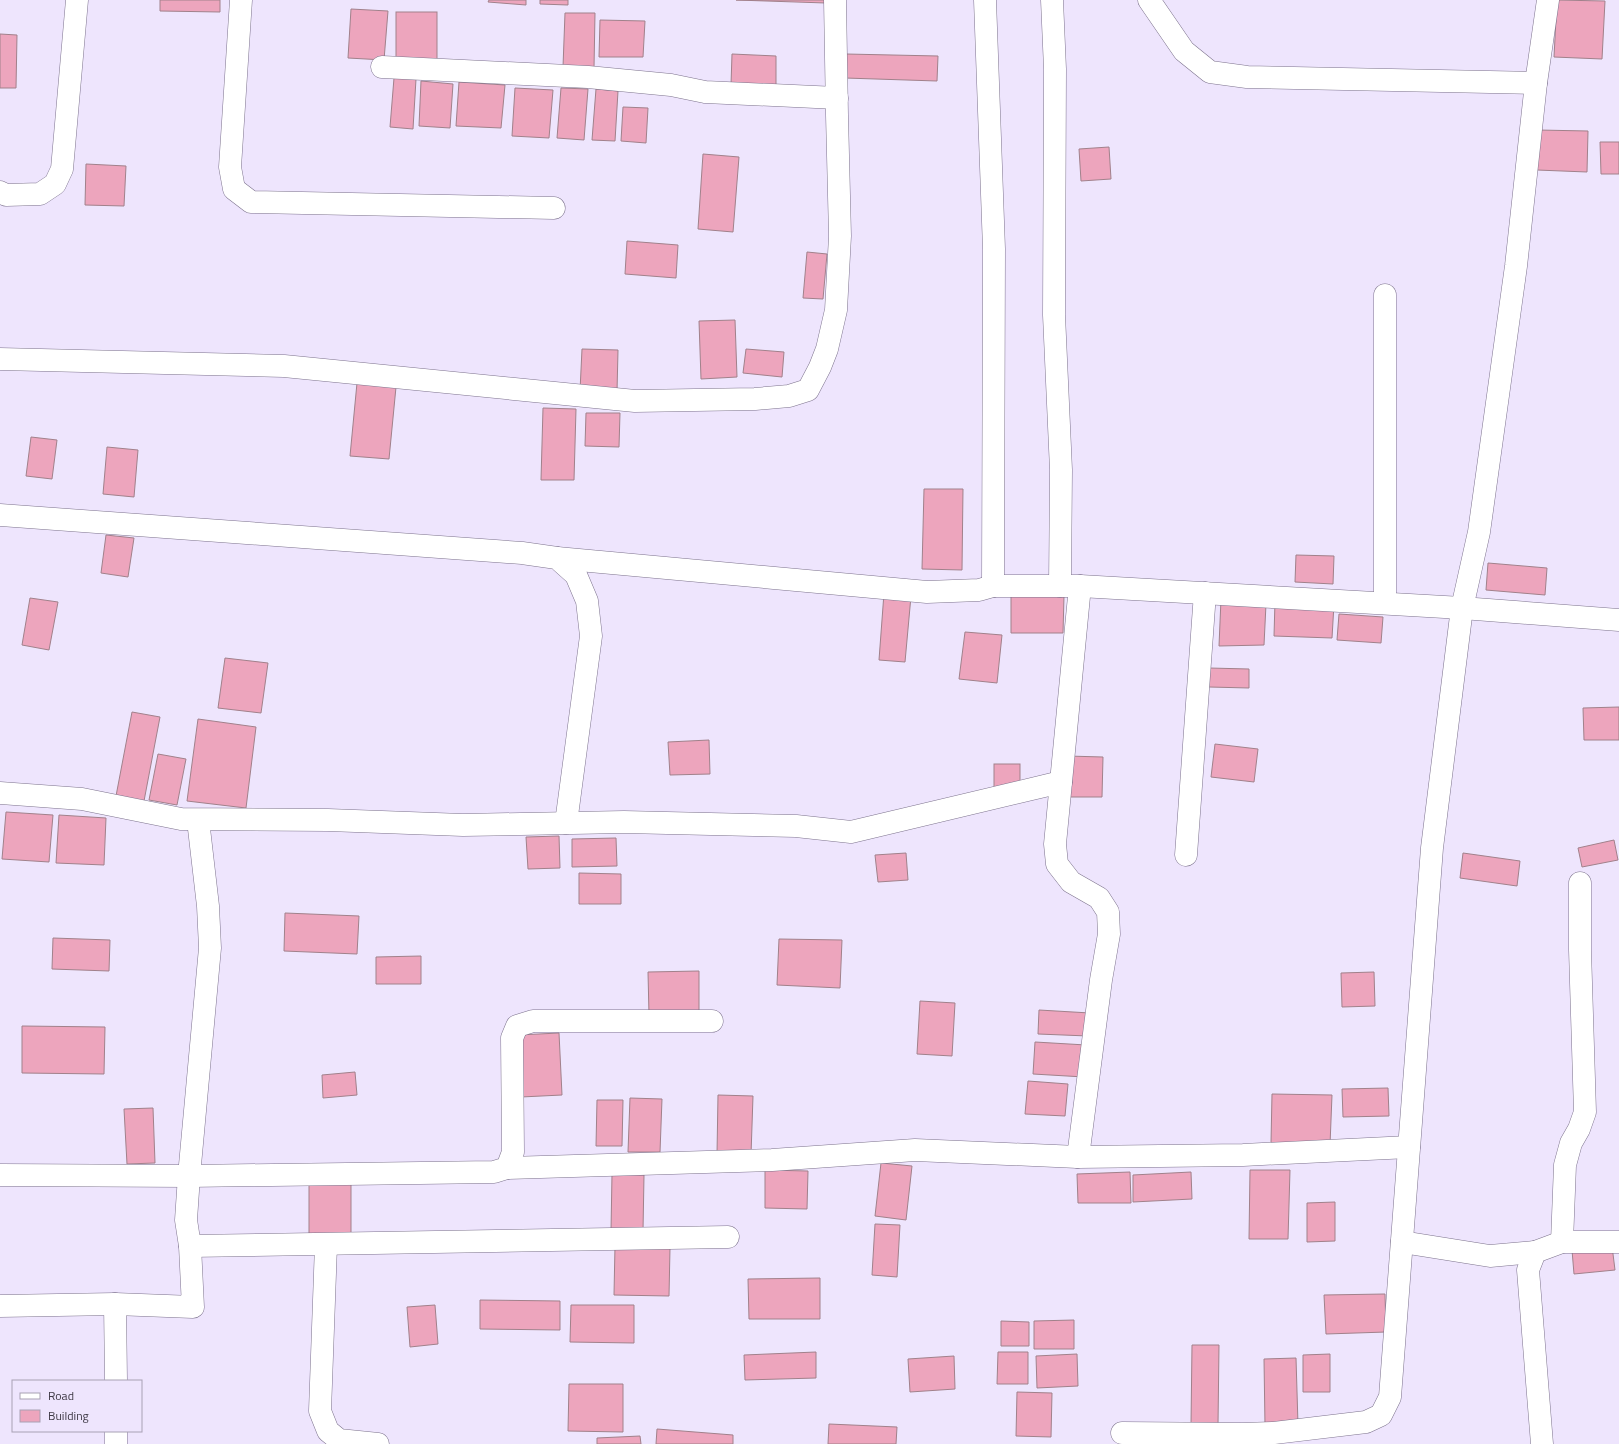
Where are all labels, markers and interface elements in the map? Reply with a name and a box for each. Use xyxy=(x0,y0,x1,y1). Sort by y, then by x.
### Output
legend xyxy=(12,1380,142,1432)
text: Road xyxy=(48,1386,74,1405)
text: Building xyxy=(48,1406,89,1425)

